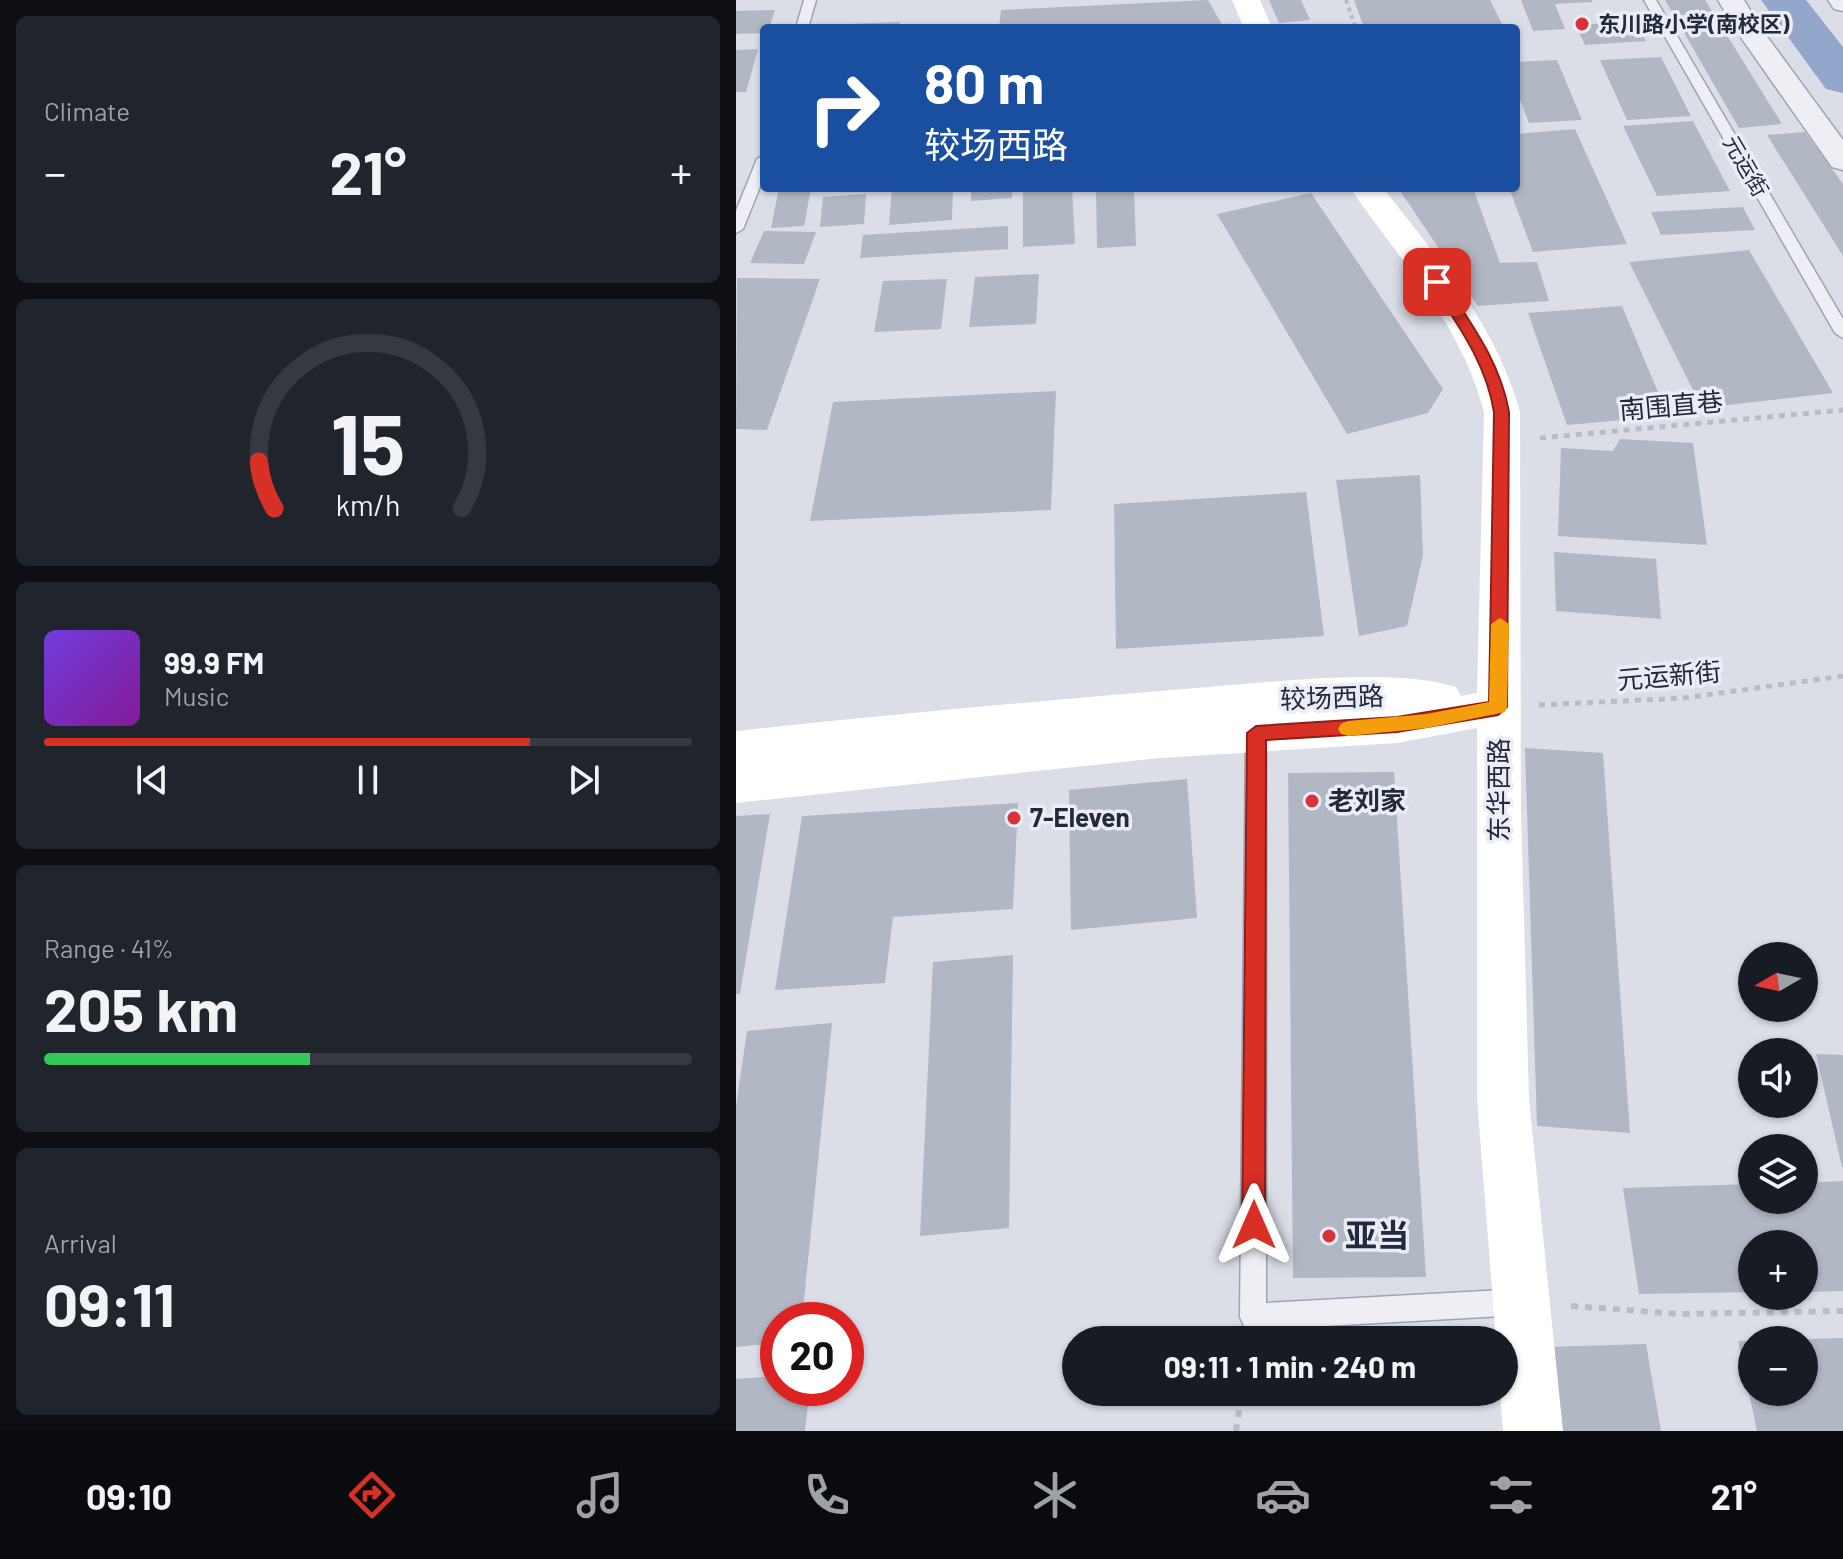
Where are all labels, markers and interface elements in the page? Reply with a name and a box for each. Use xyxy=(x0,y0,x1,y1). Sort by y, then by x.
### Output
place label: 东川路小学(南校区) xyxy=(1598,10,1790,36)
marker: 东川路小学(南校区) xyxy=(1573,15,1591,33)
text: 80 m xyxy=(924,48,1044,115)
icon: right xyxy=(792,56,896,160)
text: Climate xyxy=(44,95,130,126)
text: 较场西路 xyxy=(924,122,1068,165)
street label: 元运街 xyxy=(1719,130,1775,201)
text: 21° xyxy=(329,135,407,207)
text: − xyxy=(44,145,66,198)
text: + xyxy=(670,145,692,198)
pin xyxy=(1403,248,1471,316)
icon: arrive xyxy=(1415,260,1459,304)
street label: 南围直巷 xyxy=(1618,385,1724,424)
text: 15 xyxy=(331,391,405,491)
text: km/h xyxy=(336,487,400,522)
text: 99.9 FM xyxy=(164,644,264,680)
street label: 元运新街 xyxy=(1616,655,1722,694)
street label: 较场西路 xyxy=(1279,679,1384,714)
text: Music xyxy=(164,680,229,711)
street label: 东华西路 xyxy=(1482,738,1513,842)
icon: previous xyxy=(130,758,174,802)
icon: pause xyxy=(346,758,390,802)
icon: next xyxy=(562,758,606,802)
place label: 老刘家 xyxy=(1328,784,1406,815)
marker: 老刘家 xyxy=(1303,792,1321,810)
place label: 7-Eleven xyxy=(1030,801,1130,832)
marker: 7-Eleven xyxy=(1005,809,1023,827)
text: Range · 41% xyxy=(44,932,174,963)
north arrow xyxy=(1738,942,1818,1022)
map controls xyxy=(1738,942,1818,1406)
text: 205 km xyxy=(44,972,238,1044)
button: sound xyxy=(1738,1038,1818,1118)
button: layers xyxy=(1738,1134,1818,1214)
position arrow xyxy=(1212,1183,1296,1267)
place label: 亚当 xyxy=(1345,1215,1409,1253)
text: Arrival xyxy=(44,1227,117,1258)
marker: 亚当 xyxy=(1320,1227,1338,1245)
button: + xyxy=(1738,1230,1818,1310)
text: 09:11 xyxy=(44,1267,175,1339)
speed limit sign: 20 xyxy=(760,1302,864,1406)
button: − xyxy=(1738,1326,1818,1406)
text: 09:11 · 1 min · 240 m xyxy=(1164,1348,1416,1384)
icon: directions xyxy=(344,1467,400,1523)
icon: music xyxy=(572,1467,628,1523)
icon: phone xyxy=(799,1467,855,1523)
icon: climate xyxy=(1027,1467,1083,1523)
icon: car xyxy=(1255,1467,1311,1523)
icon: filters xyxy=(1483,1467,1539,1523)
text: 09:10 xyxy=(86,1474,172,1517)
text: 21° xyxy=(1711,1474,1757,1517)

